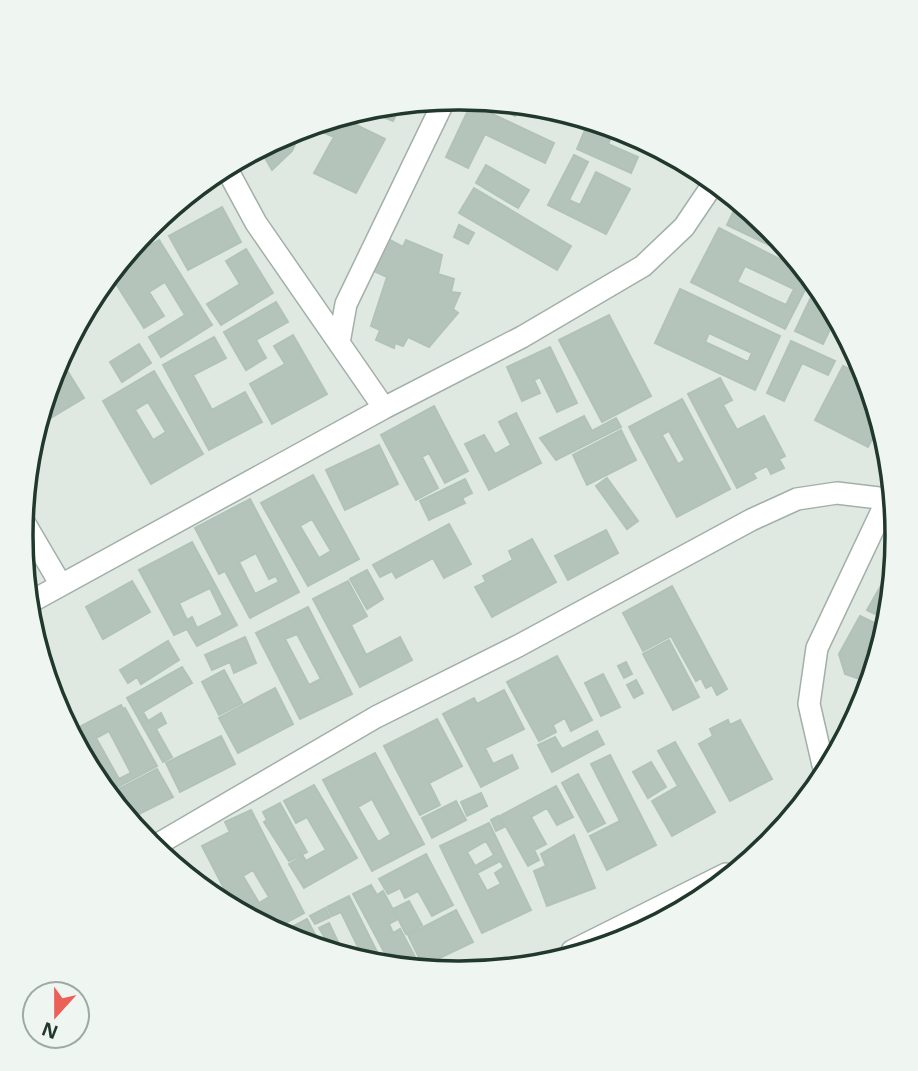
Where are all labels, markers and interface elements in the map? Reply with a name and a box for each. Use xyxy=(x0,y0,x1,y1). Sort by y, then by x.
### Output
north arrow xyxy=(21,980,91,1050)
text: N xyxy=(38,1016,62,1046)

